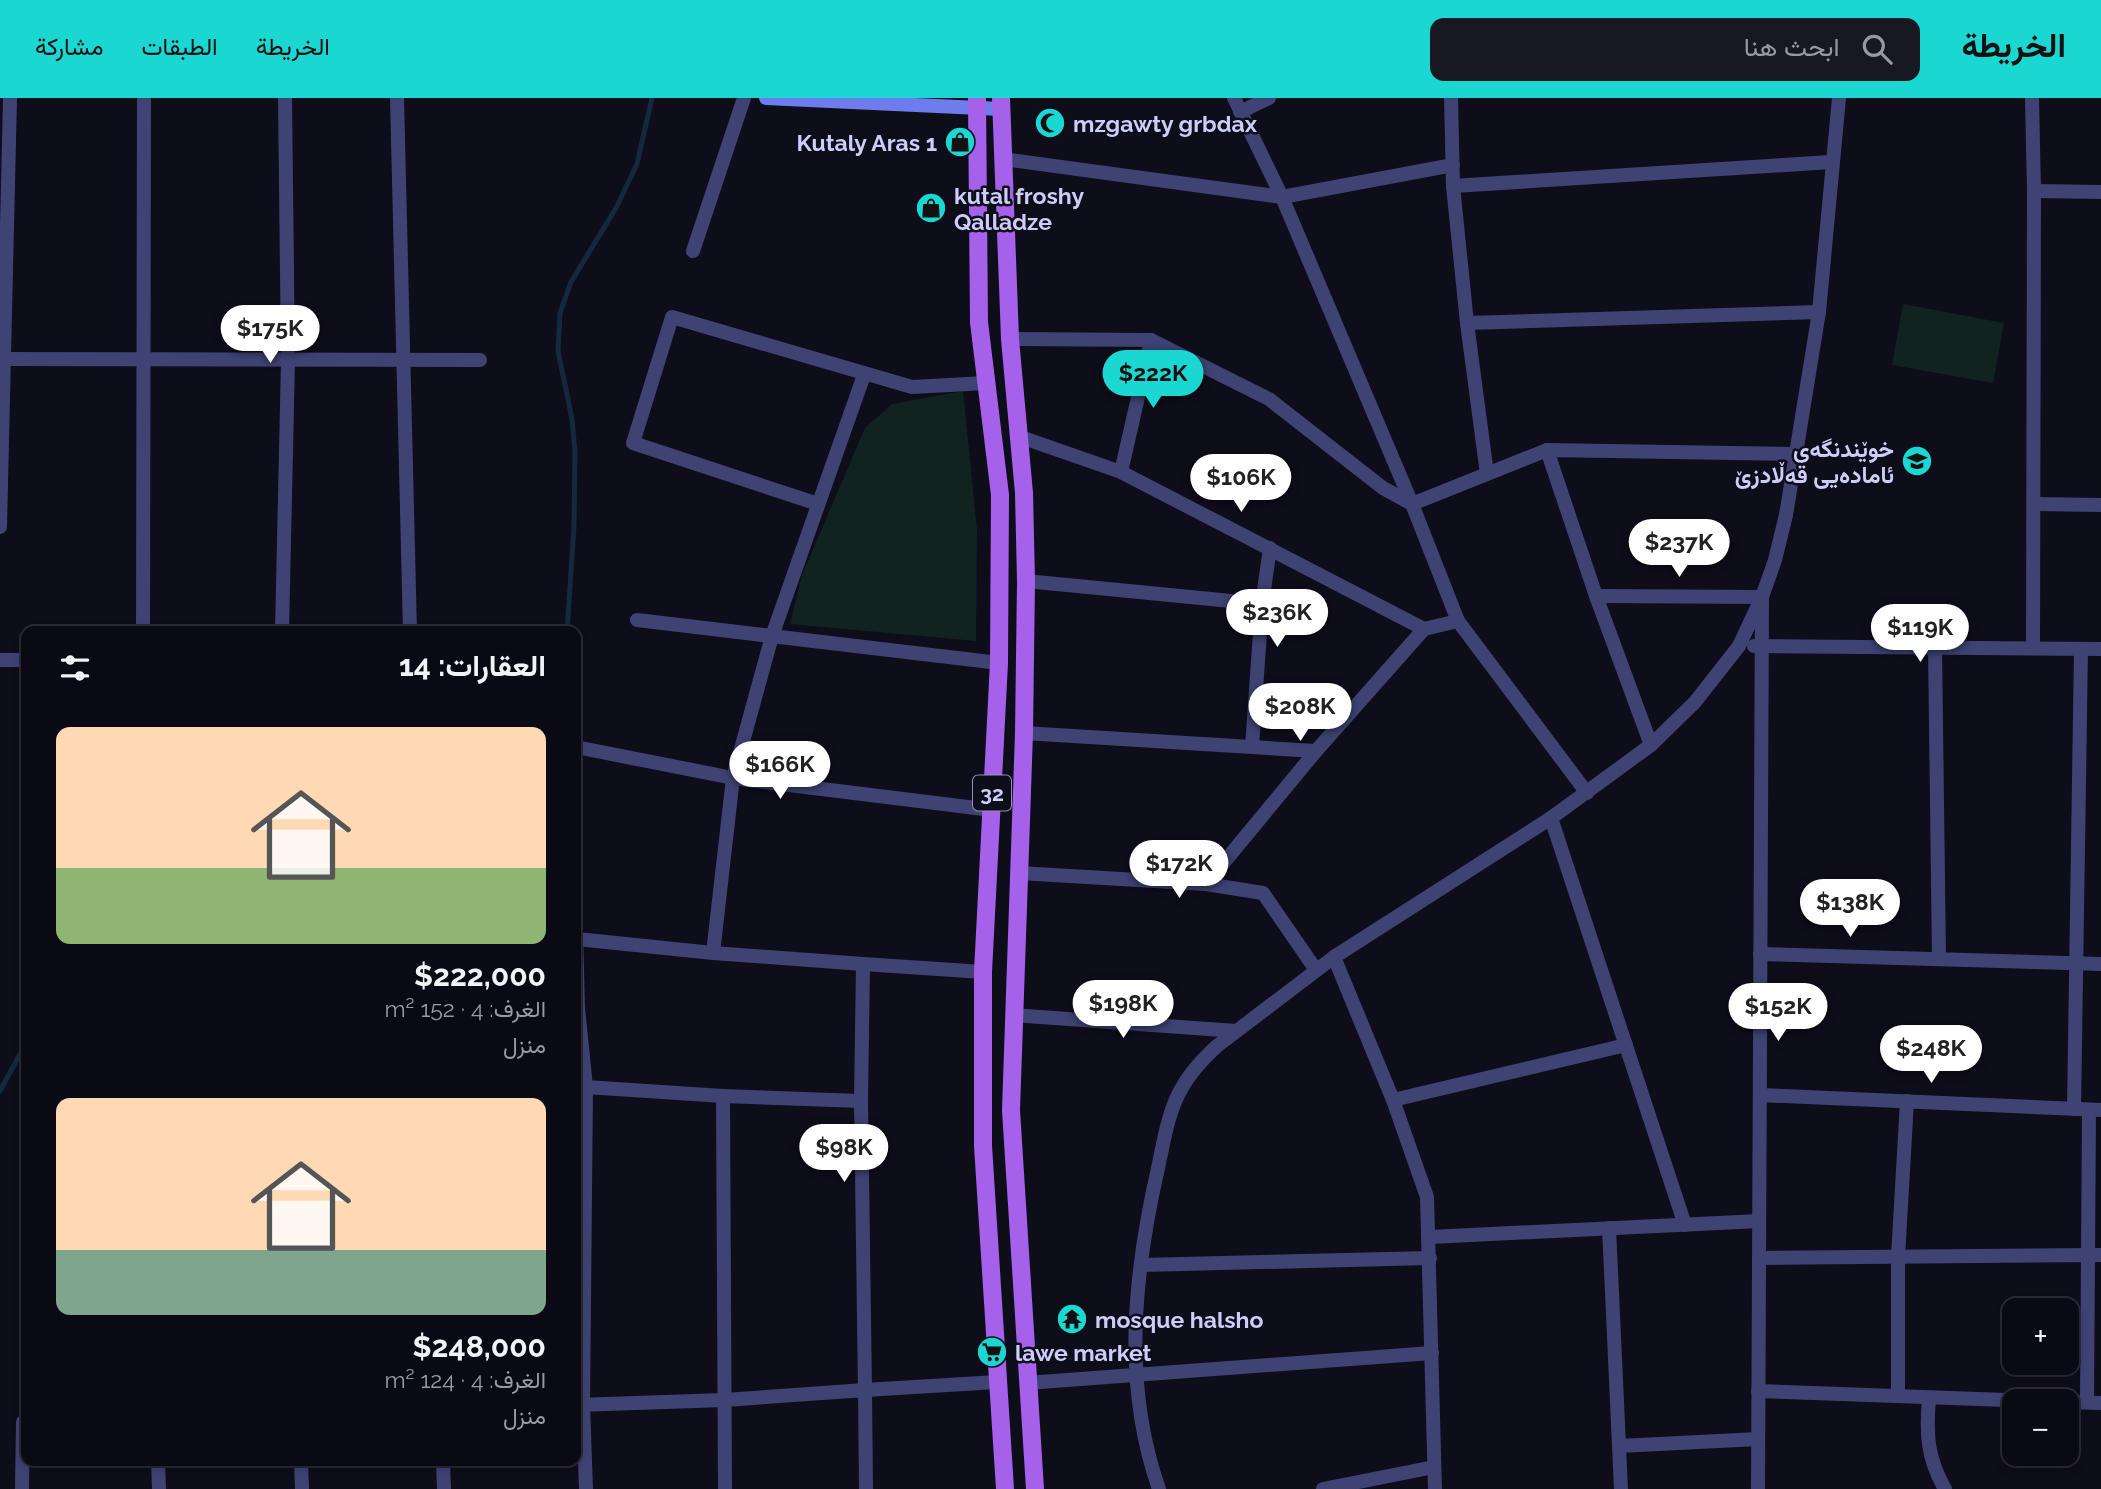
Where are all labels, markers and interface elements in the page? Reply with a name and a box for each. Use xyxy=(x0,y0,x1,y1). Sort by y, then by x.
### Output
search box xyxy=(1430,18,1920,81)
text: الخريطة xyxy=(1962,26,2066,65)
icon: search xyxy=(1858,30,1896,68)
text: مشاركة xyxy=(35,32,103,61)
text: الطبقات xyxy=(141,32,218,61)
text: الخريطة xyxy=(256,32,330,61)
text: ابحث هنا xyxy=(1744,32,1840,62)
mosque icon: mzgawty grbdax xyxy=(1033,106,1067,140)
place label: mzgawty grbdax xyxy=(1073,110,1258,137)
shop icon: Kutaly Aras 1 xyxy=(943,125,977,159)
place label: Kutaly Aras 1 xyxy=(796,129,937,156)
place label: kutal froshy Qalladze xyxy=(954,182,1084,235)
shop icon: kutal froshy Qalladze xyxy=(914,191,948,225)
pin: $175K xyxy=(221,306,319,365)
text: $175K xyxy=(237,314,303,341)
pin: $222K xyxy=(1104,350,1202,410)
text: $222K xyxy=(1119,359,1187,386)
place label: خوێندنگەی ئامادەیی قەڵادزێ xyxy=(1735,435,1894,490)
school or university icon: خوێندنگەی ئامادەیی قەڵادزێ xyxy=(1900,444,1934,478)
pin: $106K xyxy=(1192,454,1290,514)
text: $106K xyxy=(1206,463,1276,490)
pin: $237K xyxy=(1630,519,1728,579)
text: $237K xyxy=(1645,528,1713,555)
pin: $236K xyxy=(1228,589,1326,649)
text: $236K xyxy=(1242,598,1312,625)
pin: $119K xyxy=(1871,604,1969,664)
text: $119K xyxy=(1887,613,1953,640)
text: العقارات: 14 xyxy=(399,648,546,683)
icon: filters xyxy=(56,649,94,687)
pin: $208K xyxy=(1251,684,1349,743)
text: $208K xyxy=(1265,692,1335,719)
pin: $166K xyxy=(731,742,829,801)
text: $166K xyxy=(745,750,815,777)
icon: home xyxy=(238,772,364,898)
road number: 32 xyxy=(973,776,1011,810)
pin: $172K xyxy=(1130,840,1228,900)
text: $172K xyxy=(1145,849,1213,876)
pin: $138K xyxy=(1801,880,1899,939)
text: $138K xyxy=(1816,888,1884,915)
text: $222,000 xyxy=(414,958,546,993)
pin: $198K xyxy=(1074,981,1172,1040)
pin: $152K xyxy=(1729,984,1827,1043)
text: $198K xyxy=(1089,989,1157,1016)
text: $152K xyxy=(1744,992,1812,1019)
text: الغرف: 4 · 152 m² xyxy=(384,995,546,1022)
pin: $248K xyxy=(1882,1026,1980,1085)
text: منزل xyxy=(503,1031,546,1058)
text: $248K xyxy=(1896,1034,1966,1061)
pin: $98K xyxy=(803,1124,885,1184)
text: $98K xyxy=(815,1133,873,1160)
icon: home xyxy=(238,1143,364,1269)
map controls xyxy=(2002,1298,2079,1466)
button: + xyxy=(2002,1298,2079,1375)
temple icon: mosque halsho xyxy=(1055,1302,1089,1336)
place label: mosque halsho xyxy=(1095,1306,1263,1333)
text: $248,000 xyxy=(413,1329,546,1364)
supermarket icon: lawe market xyxy=(975,1335,1009,1369)
place label: lawe market xyxy=(1015,1339,1152,1366)
text: الغرف: 4 · 124 m² xyxy=(384,1366,546,1393)
button: − xyxy=(2002,1389,2079,1466)
text: منزل xyxy=(503,1402,546,1429)

